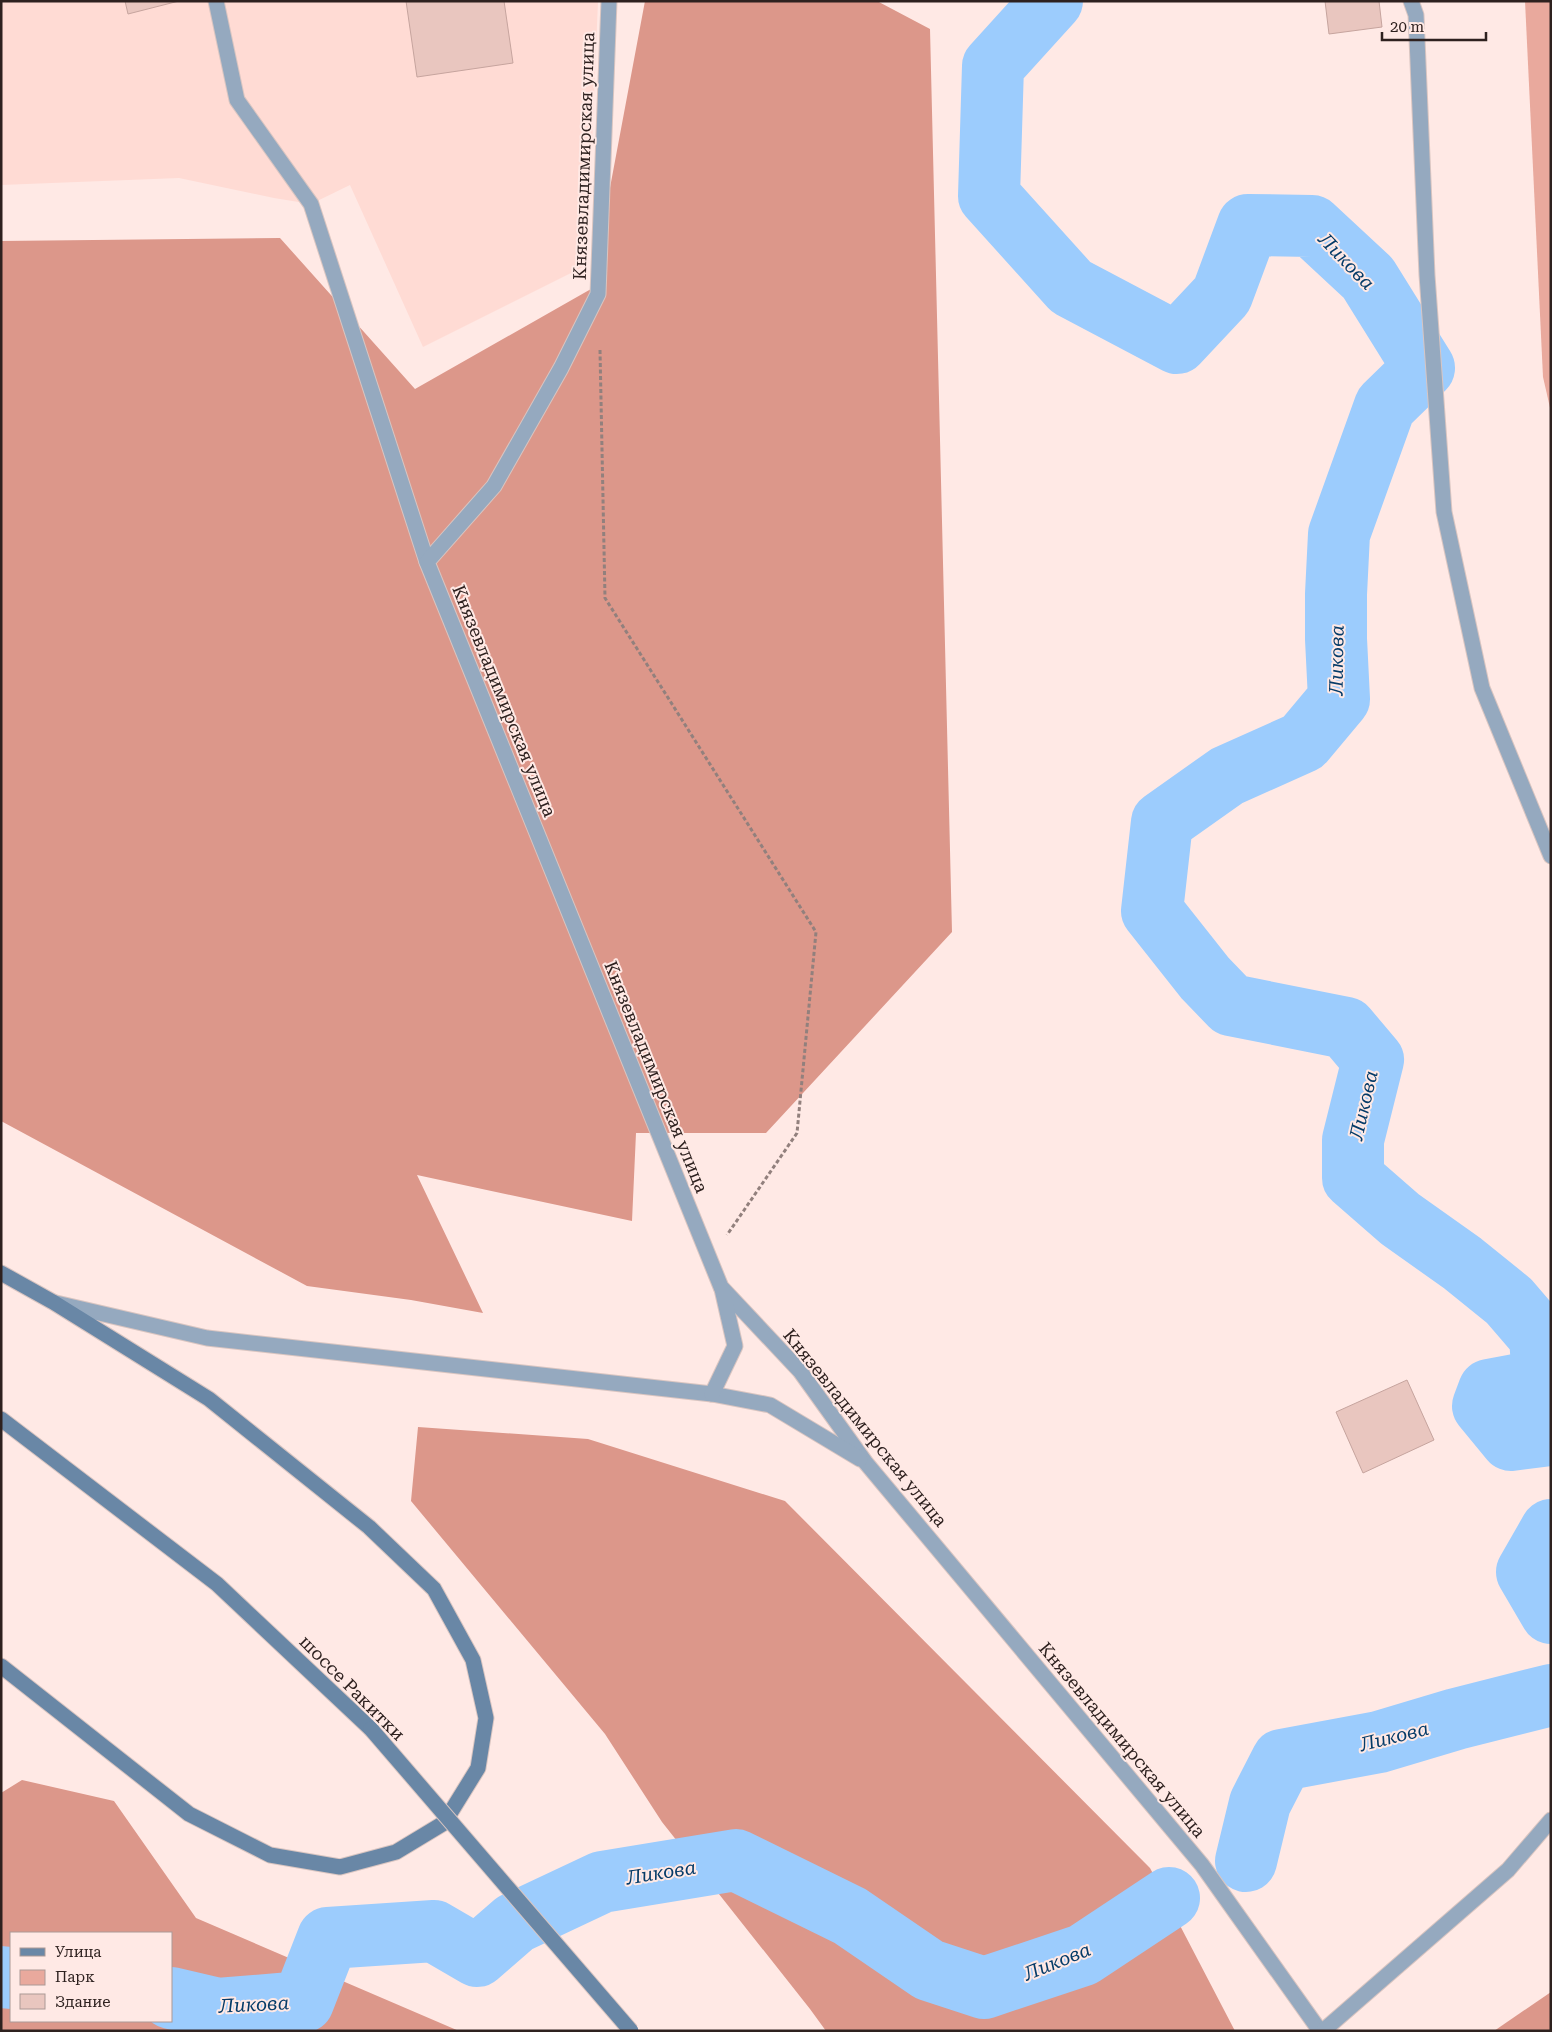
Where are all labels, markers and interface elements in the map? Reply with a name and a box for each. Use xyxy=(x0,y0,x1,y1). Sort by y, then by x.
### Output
scale bar xyxy=(1382,10,1486,42)
text: 20 m xyxy=(1390,18,1425,36)
street label: Князевладимирская улица xyxy=(569,31,598,280)
water label: Ликова xyxy=(1313,227,1379,295)
street label: Князевладимирская улица xyxy=(448,582,561,820)
water label: Ликова xyxy=(1324,625,1349,696)
street label: Князевладимирская улица xyxy=(600,958,713,1196)
water label: Ликова xyxy=(1344,1068,1383,1143)
street label: Князевладимирская улица xyxy=(779,1325,952,1531)
street label: шоссе Ракитки xyxy=(295,1631,409,1745)
street label: Князевладимирская улица xyxy=(1035,1638,1210,1842)
water label: Ликова xyxy=(1356,1717,1431,1756)
water label: Ликова xyxy=(624,1856,698,1890)
legend xyxy=(10,1932,172,2022)
water label: Ликова xyxy=(1019,1938,1094,1986)
text: Улица xyxy=(55,1943,101,1961)
text: Парк xyxy=(55,1968,95,1986)
water label: Ликова xyxy=(217,1991,290,2018)
text: Здание xyxy=(55,1993,111,2011)

